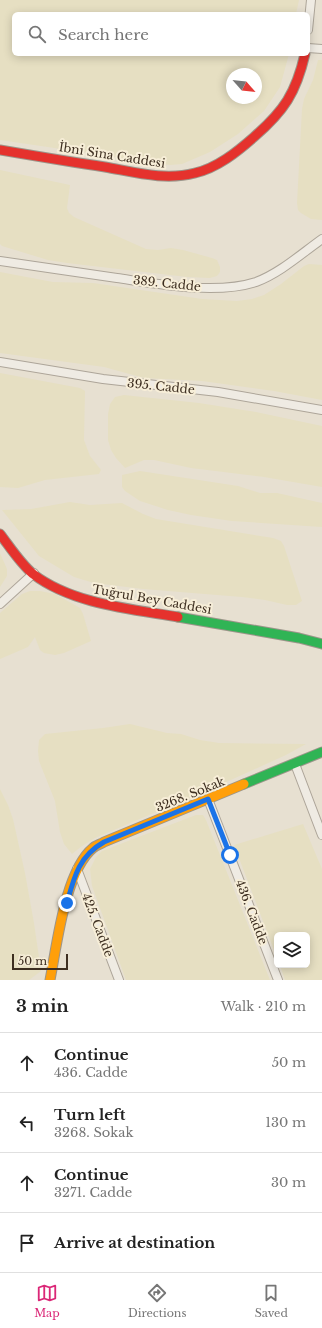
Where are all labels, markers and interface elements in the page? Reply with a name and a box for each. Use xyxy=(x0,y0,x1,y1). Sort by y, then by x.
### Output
search box xyxy=(12,12,310,56)
icon: search xyxy=(26,23,48,45)
text: Search here xyxy=(58,25,149,44)
north arrow xyxy=(226,68,262,104)
street label: İbni Sina Caddesi xyxy=(58,138,166,171)
street label: 389. Cadde xyxy=(132,272,202,294)
street label: 395. Cadde xyxy=(127,375,196,397)
street label: Tuğrul Bey Caddesi xyxy=(91,581,213,617)
street label: 3268. Sokak xyxy=(153,773,227,815)
route start xyxy=(221,846,239,864)
street label: 436. Cadde xyxy=(233,878,271,947)
street label: 425. Cadde xyxy=(79,891,117,959)
route end xyxy=(58,894,76,912)
map controls xyxy=(274,932,310,968)
button: layers xyxy=(274,932,310,968)
scale bar xyxy=(12,952,68,971)
text: 50 m xyxy=(18,954,47,968)
text: 3 min xyxy=(16,996,69,1017)
text: Walk · 210 m xyxy=(221,998,306,1015)
text: Continue xyxy=(54,1045,129,1064)
icon: ahead xyxy=(16,1052,38,1074)
text: 50 m xyxy=(272,1054,306,1071)
text: 436. Cadde xyxy=(54,1064,128,1081)
text: Turn left xyxy=(54,1105,125,1124)
icon: left xyxy=(16,1112,38,1134)
text: 130 m xyxy=(265,1114,306,1131)
text: 3268. Sokak xyxy=(54,1124,134,1141)
text: Continue xyxy=(54,1165,129,1184)
icon: ahead xyxy=(16,1172,38,1194)
text: 30 m xyxy=(271,1174,306,1191)
text: 3271. Cadde xyxy=(54,1184,132,1201)
icon: arrive xyxy=(16,1232,38,1254)
text: Arrive at destination xyxy=(54,1233,215,1252)
tab: Map xyxy=(34,1282,60,1320)
tab: Directions xyxy=(128,1282,186,1320)
tab: Saved xyxy=(255,1282,288,1320)

